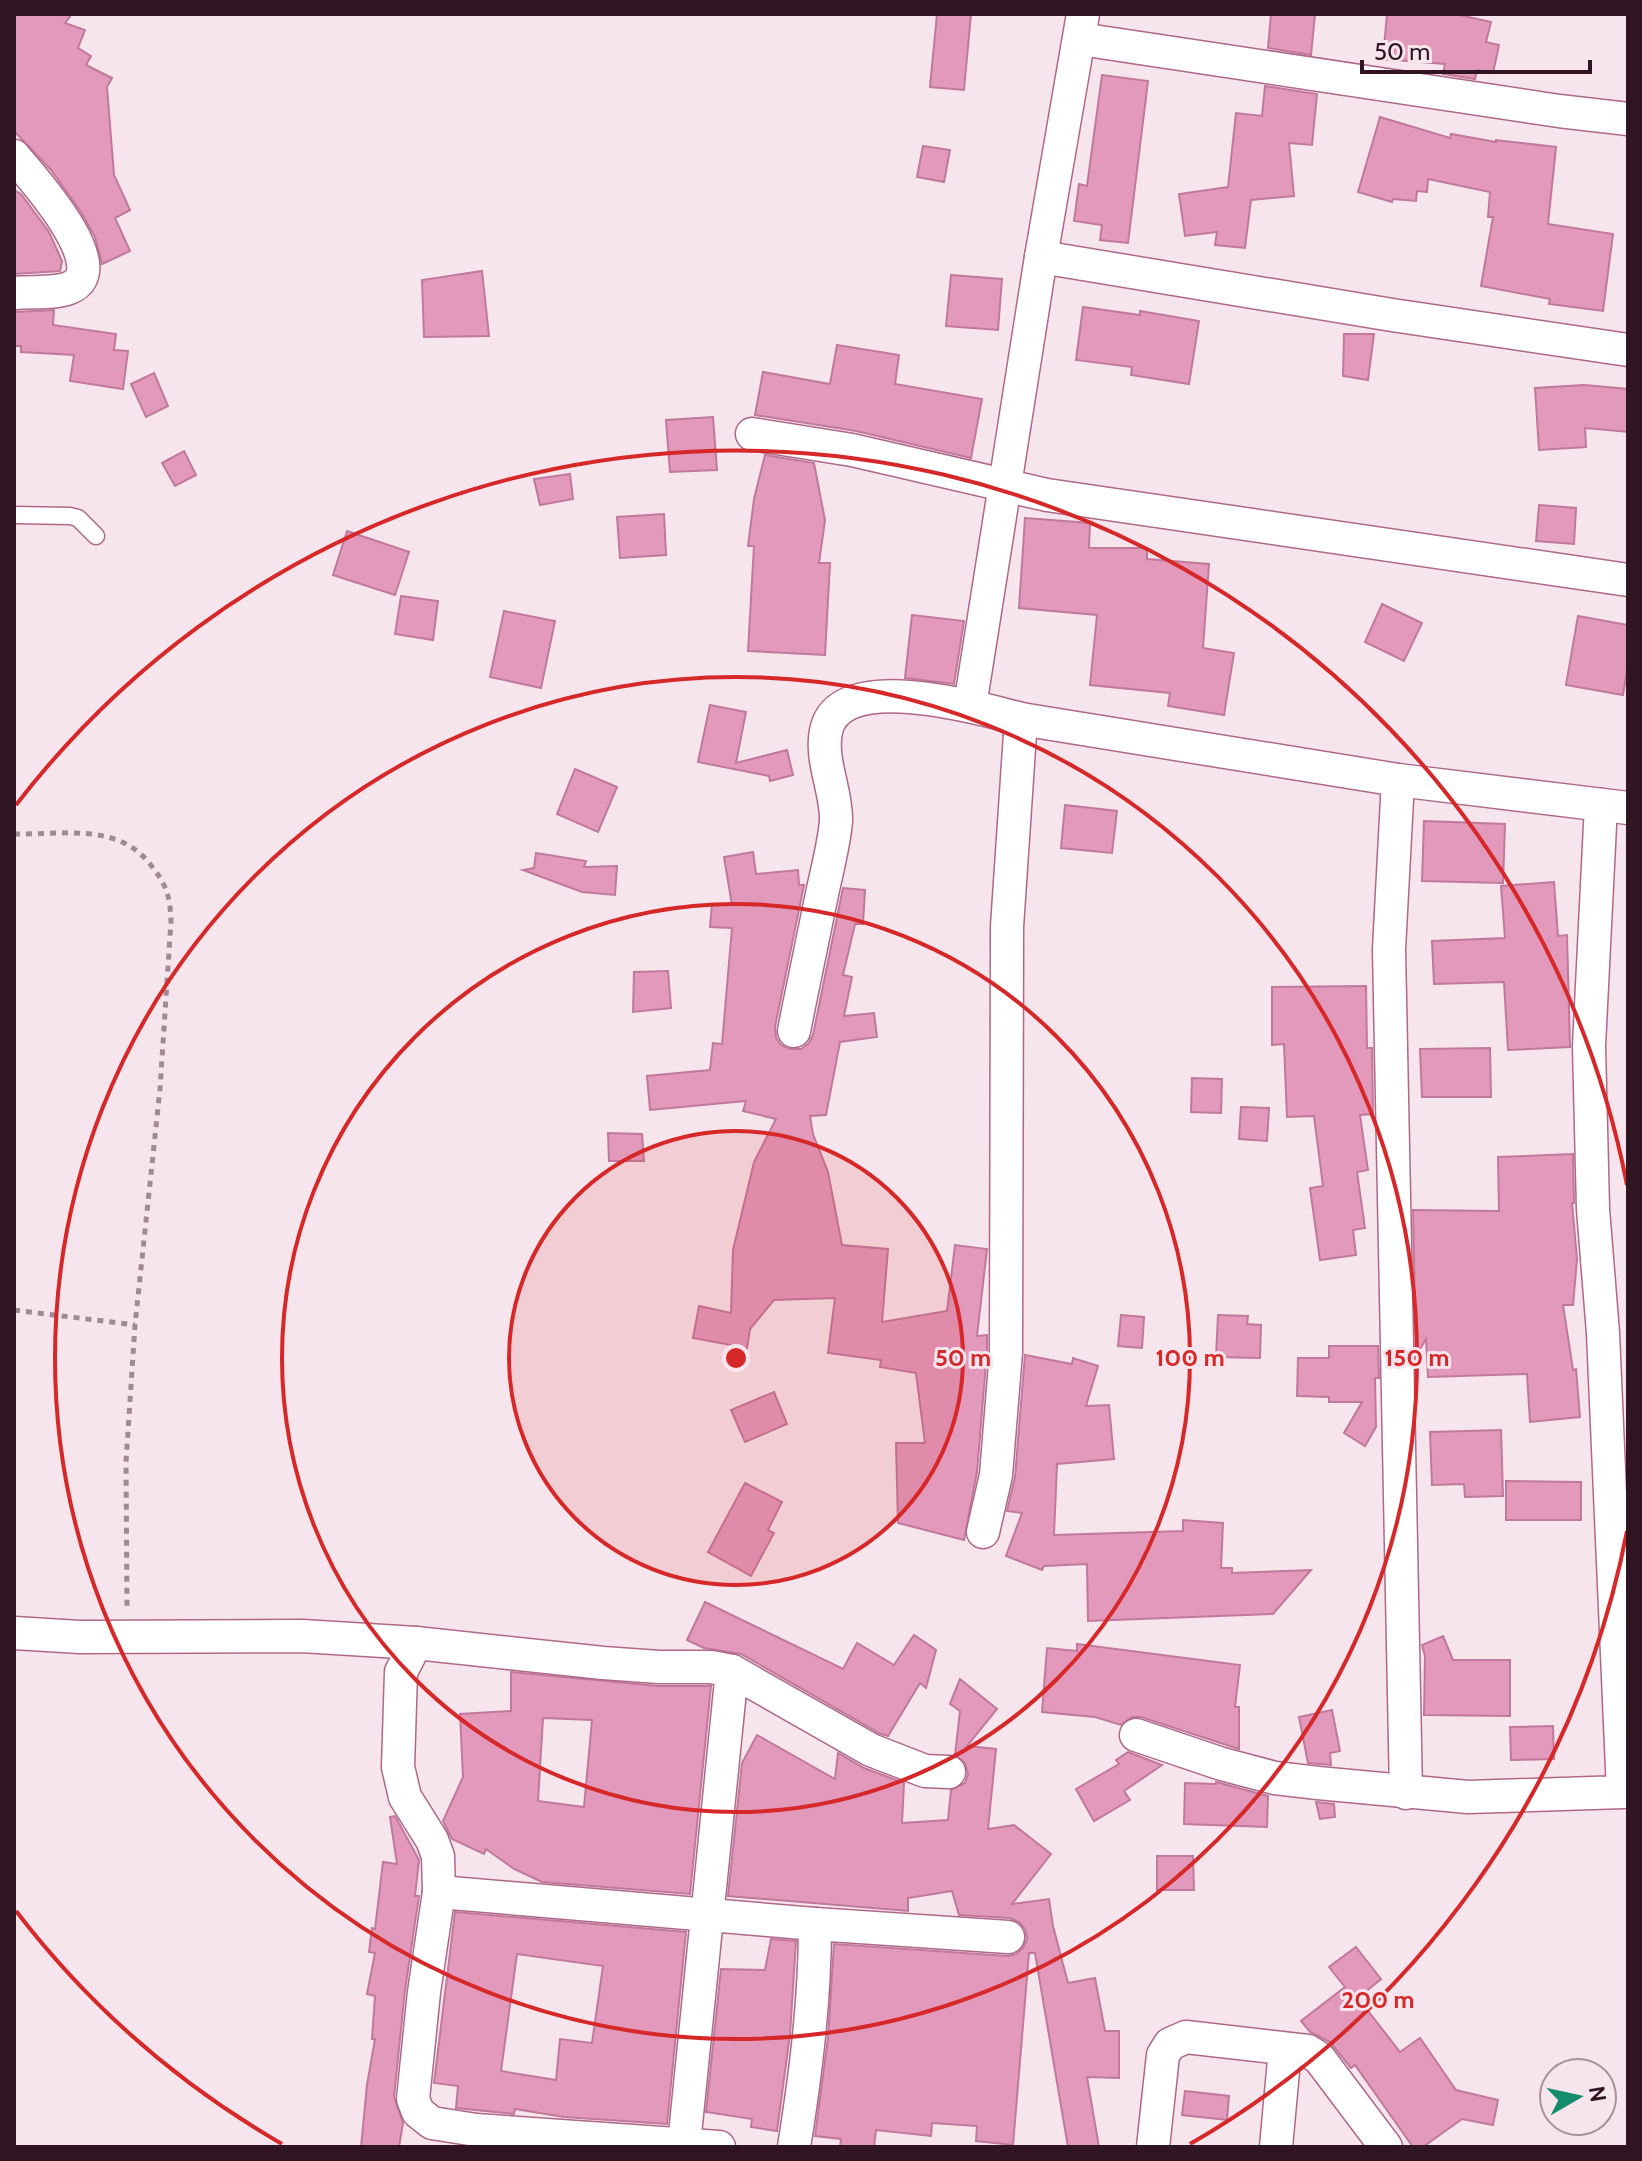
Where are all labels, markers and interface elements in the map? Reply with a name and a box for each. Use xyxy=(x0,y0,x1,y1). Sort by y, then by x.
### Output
scale bar xyxy=(1362,24,1590,74)
text: 50 m xyxy=(1374,37,1430,66)
text: 50 m xyxy=(935,1343,991,1372)
text: 100 m xyxy=(1155,1343,1225,1372)
text: 150 m xyxy=(1385,1343,1449,1372)
centre of rings xyxy=(722,1344,750,1372)
text: 200 m xyxy=(1342,1985,1414,2014)
north arrow xyxy=(1538,2057,1618,2137)
text: N xyxy=(1583,2084,1612,2104)

